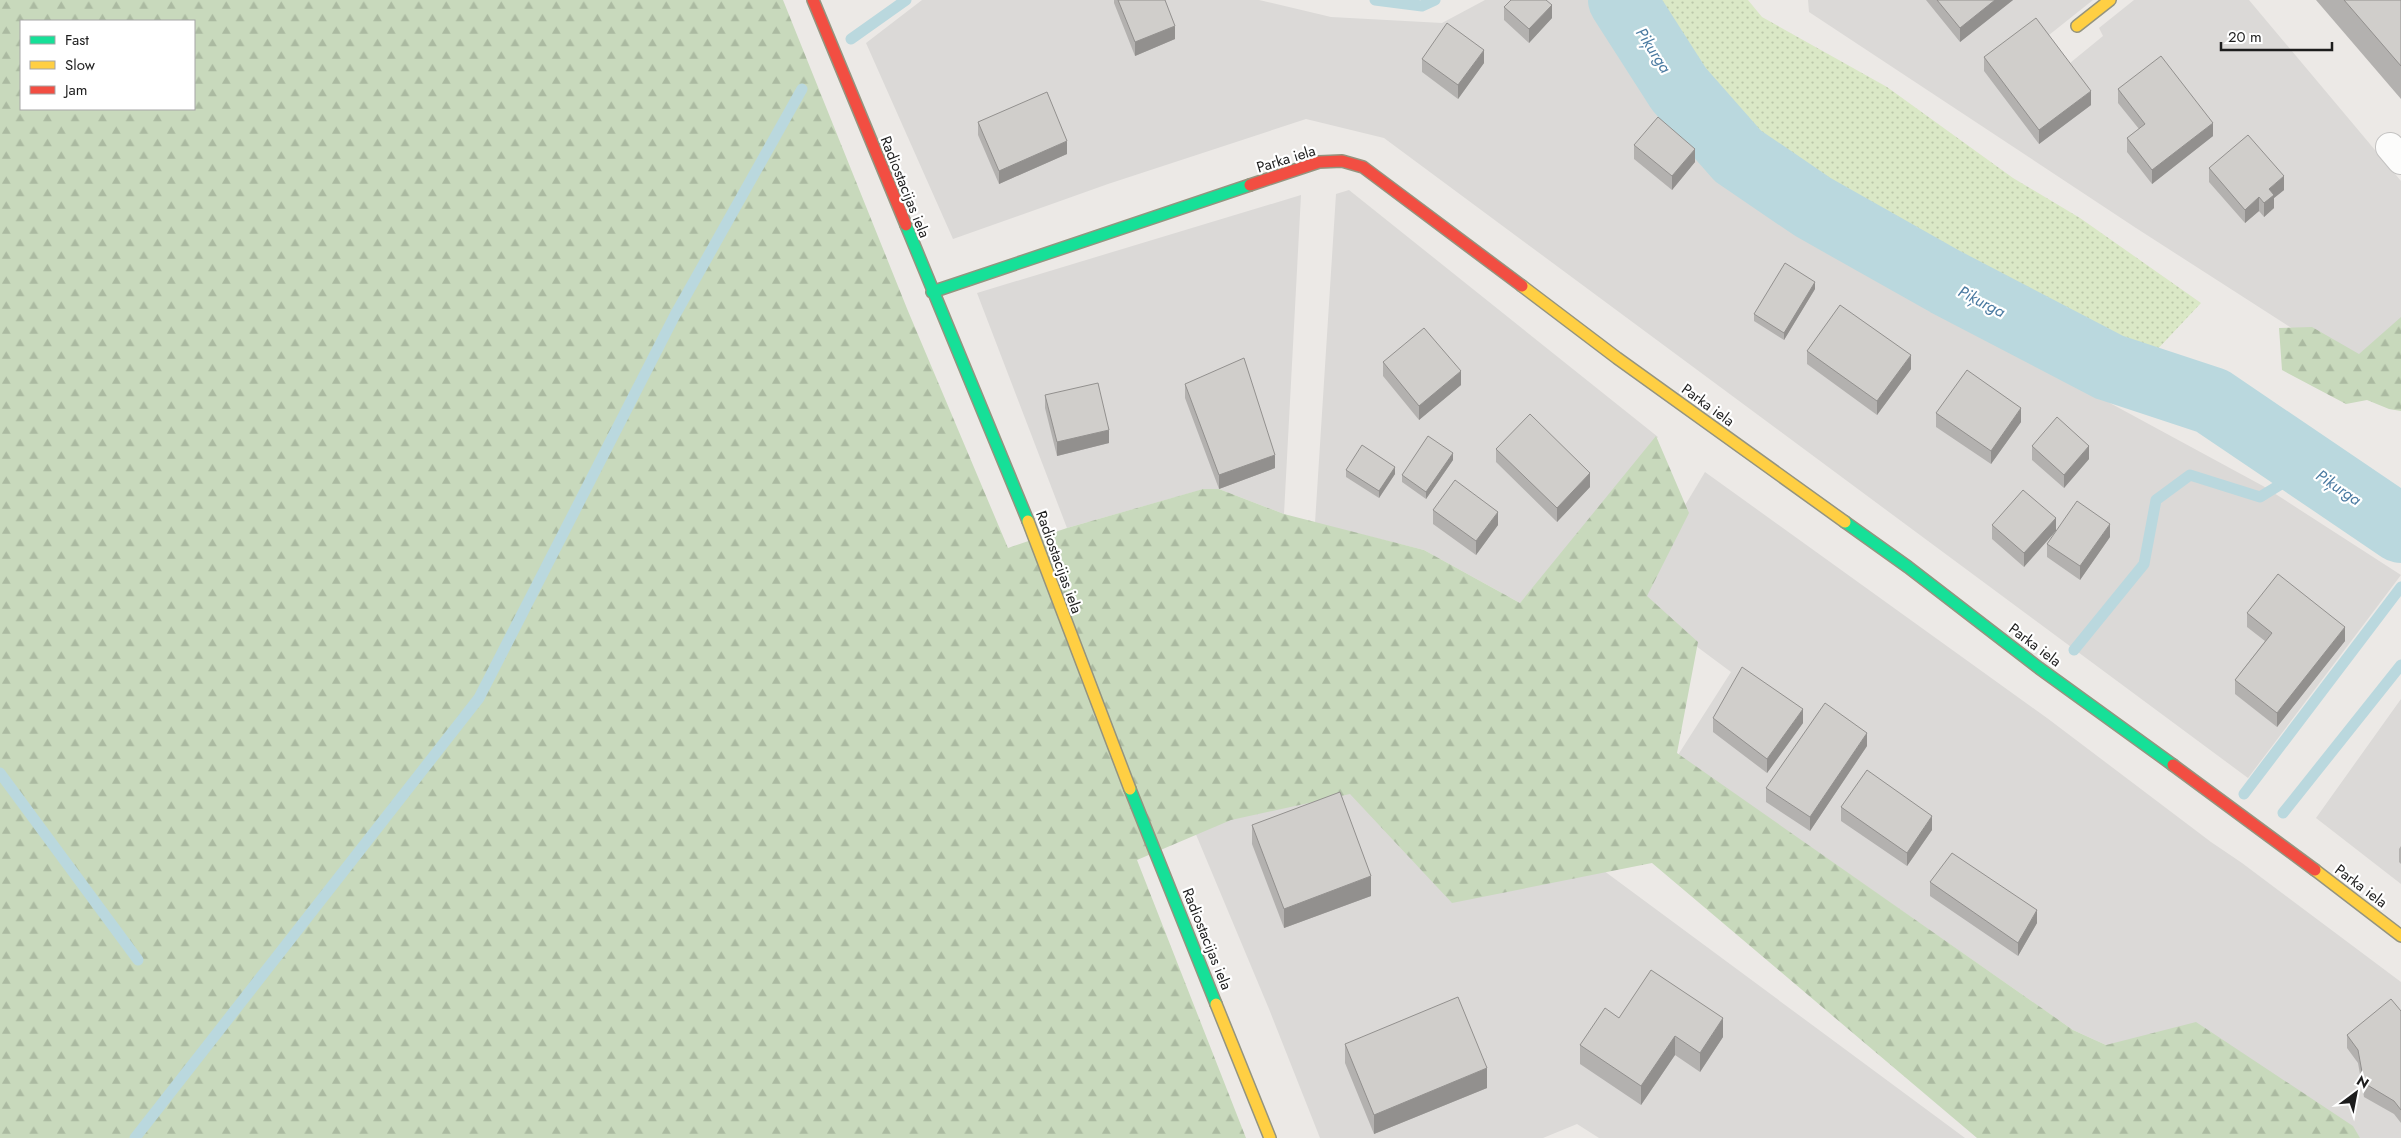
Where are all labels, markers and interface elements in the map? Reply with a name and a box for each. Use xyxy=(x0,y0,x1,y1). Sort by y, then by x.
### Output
legend xyxy=(20,20,195,110)
scale bar xyxy=(2221,20,2332,52)
water label: Piķurga xyxy=(1630,23,1677,78)
text: 20 m xyxy=(2228,26,2262,48)
text: Fast xyxy=(65,29,89,51)
text: Slow xyxy=(65,54,96,76)
text: Jam xyxy=(63,79,88,101)
street label: Radiostacijas iela xyxy=(875,133,935,241)
street label: Parka iela xyxy=(1254,140,1318,178)
water label: Piķurga xyxy=(1954,280,2009,323)
street label: Parka iela xyxy=(1677,378,1739,432)
water label: Piķurga xyxy=(2311,464,2366,511)
street label: Radiostacijas iela xyxy=(1030,507,1088,617)
street label: Parka iela xyxy=(2004,618,2066,672)
street label: Parka iela xyxy=(2330,859,2392,913)
street label: Radiostacijas iela xyxy=(1177,885,1237,993)
north arrow xyxy=(2331,1068,2381,1118)
text: N xyxy=(2353,1071,2373,1093)

